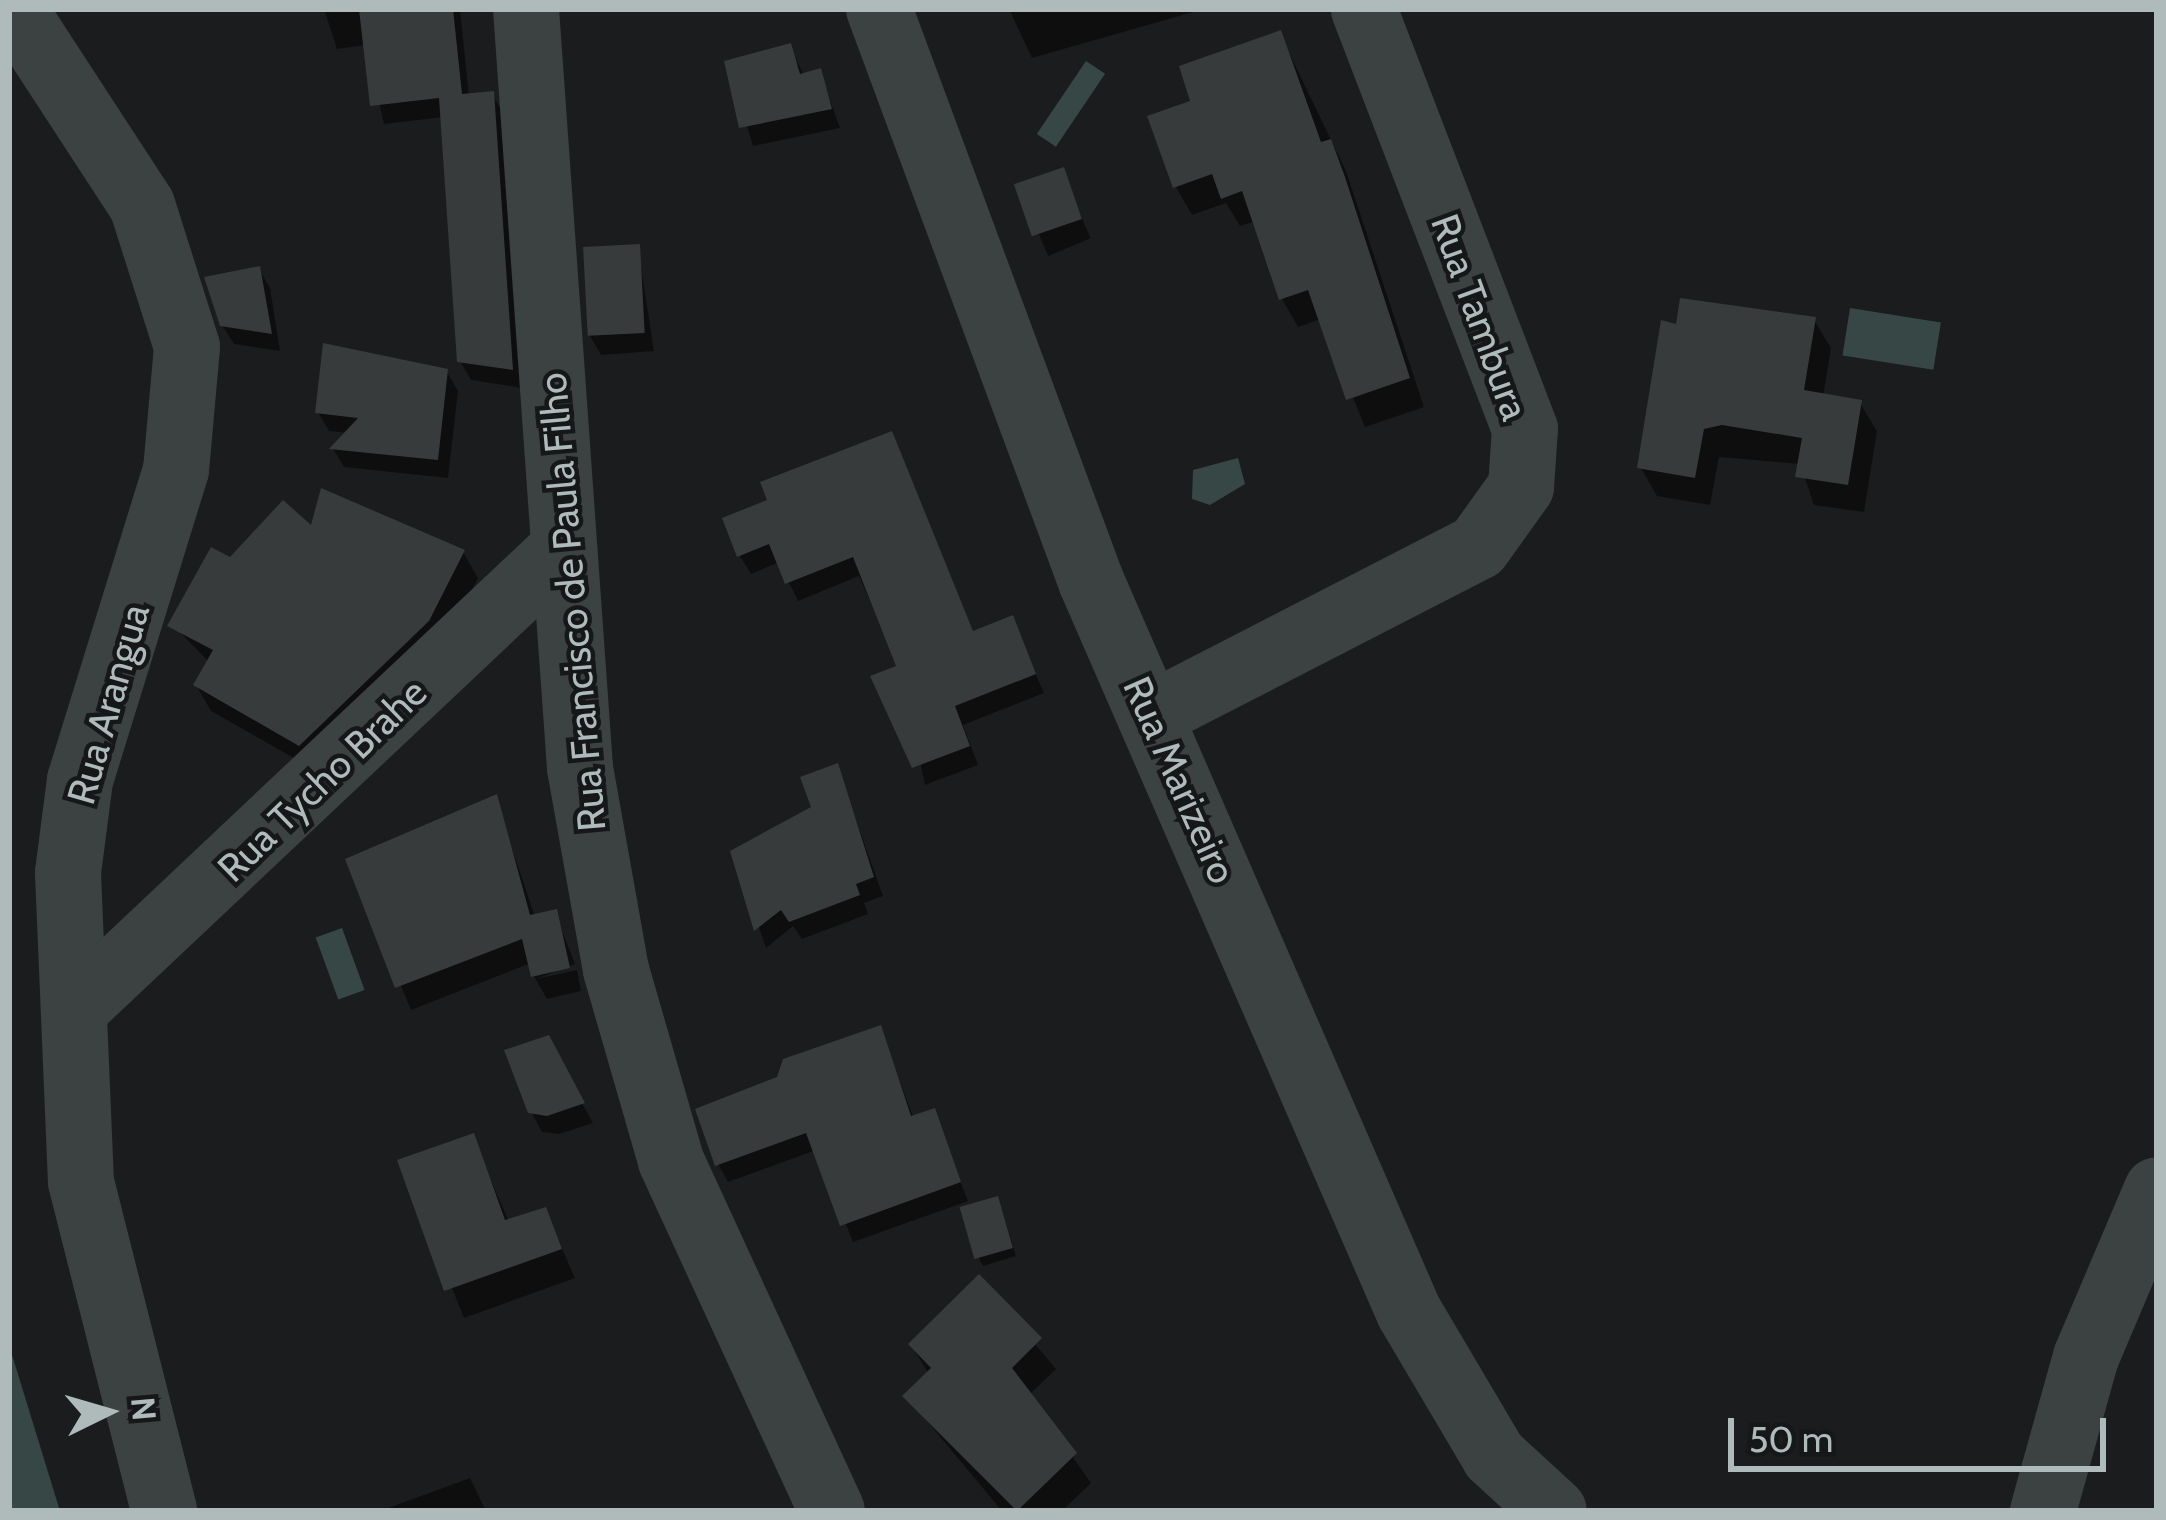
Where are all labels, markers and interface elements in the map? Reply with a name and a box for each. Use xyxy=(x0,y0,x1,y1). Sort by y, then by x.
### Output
street label: Rua Tambura xyxy=(1421,208,1539,426)
street label: Rua Francisco de Paula Filho xyxy=(529,371,615,833)
street label: Rua Arangua xyxy=(57,598,159,810)
street label: Rua Tycho Brahe xyxy=(208,669,436,891)
street label: Rua Marizeiro xyxy=(1114,669,1246,891)
north arrow xyxy=(48,1352,168,1472)
scale bar xyxy=(1734,1394,2112,1468)
text: N xyxy=(123,1395,165,1422)
text: 50 m xyxy=(1749,1417,1833,1461)

